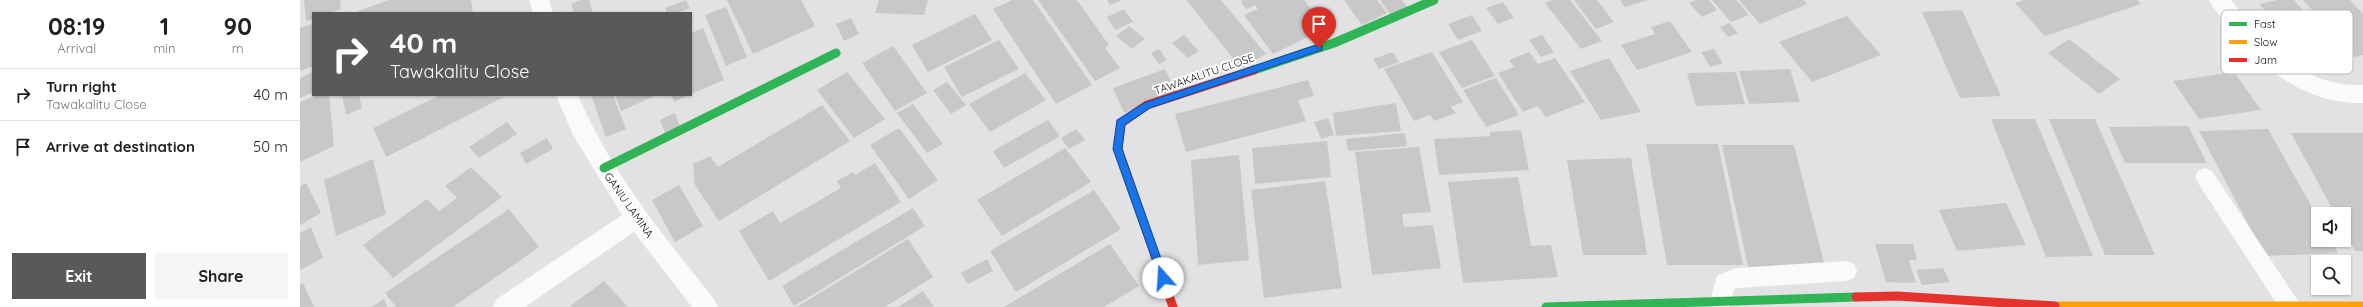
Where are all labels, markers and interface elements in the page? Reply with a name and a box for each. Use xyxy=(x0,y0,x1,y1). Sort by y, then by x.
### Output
pin xyxy=(1302,7.0,1336,48)
legend xyxy=(2221,10,2353,74)
text: 08:19 xyxy=(48,11,105,41)
text: 1 xyxy=(160,11,169,41)
text: 90 xyxy=(224,11,252,41)
icon: arrive xyxy=(1308,13,1330,35)
text: Fast xyxy=(2254,17,2276,31)
text: 40 m xyxy=(390,25,457,60)
icon: right xyxy=(324,28,376,80)
text: Slow xyxy=(2254,35,2278,49)
text: Arrival xyxy=(57,40,96,56)
text: min xyxy=(153,40,176,56)
text: m xyxy=(232,40,244,56)
street label: TAWAKALITU CLOSE xyxy=(1152,50,1256,98)
text: Jam xyxy=(2254,53,2277,67)
text: Tawakalitu Close xyxy=(390,60,529,83)
text: Turn right xyxy=(46,77,117,96)
icon: right xyxy=(12,84,34,106)
text: 40 m xyxy=(253,85,288,104)
text: Tawakalitu Close xyxy=(46,96,147,112)
icon: arrive xyxy=(12,136,34,158)
text: Arrive at destination xyxy=(46,137,195,156)
text: 50 m xyxy=(253,137,288,156)
street label: GANIU LAMINA xyxy=(601,170,657,240)
map controls xyxy=(2311,207,2351,295)
button: sound xyxy=(2311,207,2351,247)
button: Exit xyxy=(12,253,146,299)
button: Share xyxy=(154,253,288,299)
button: search xyxy=(2311,255,2351,295)
position arrow xyxy=(1142,257,1184,299)

